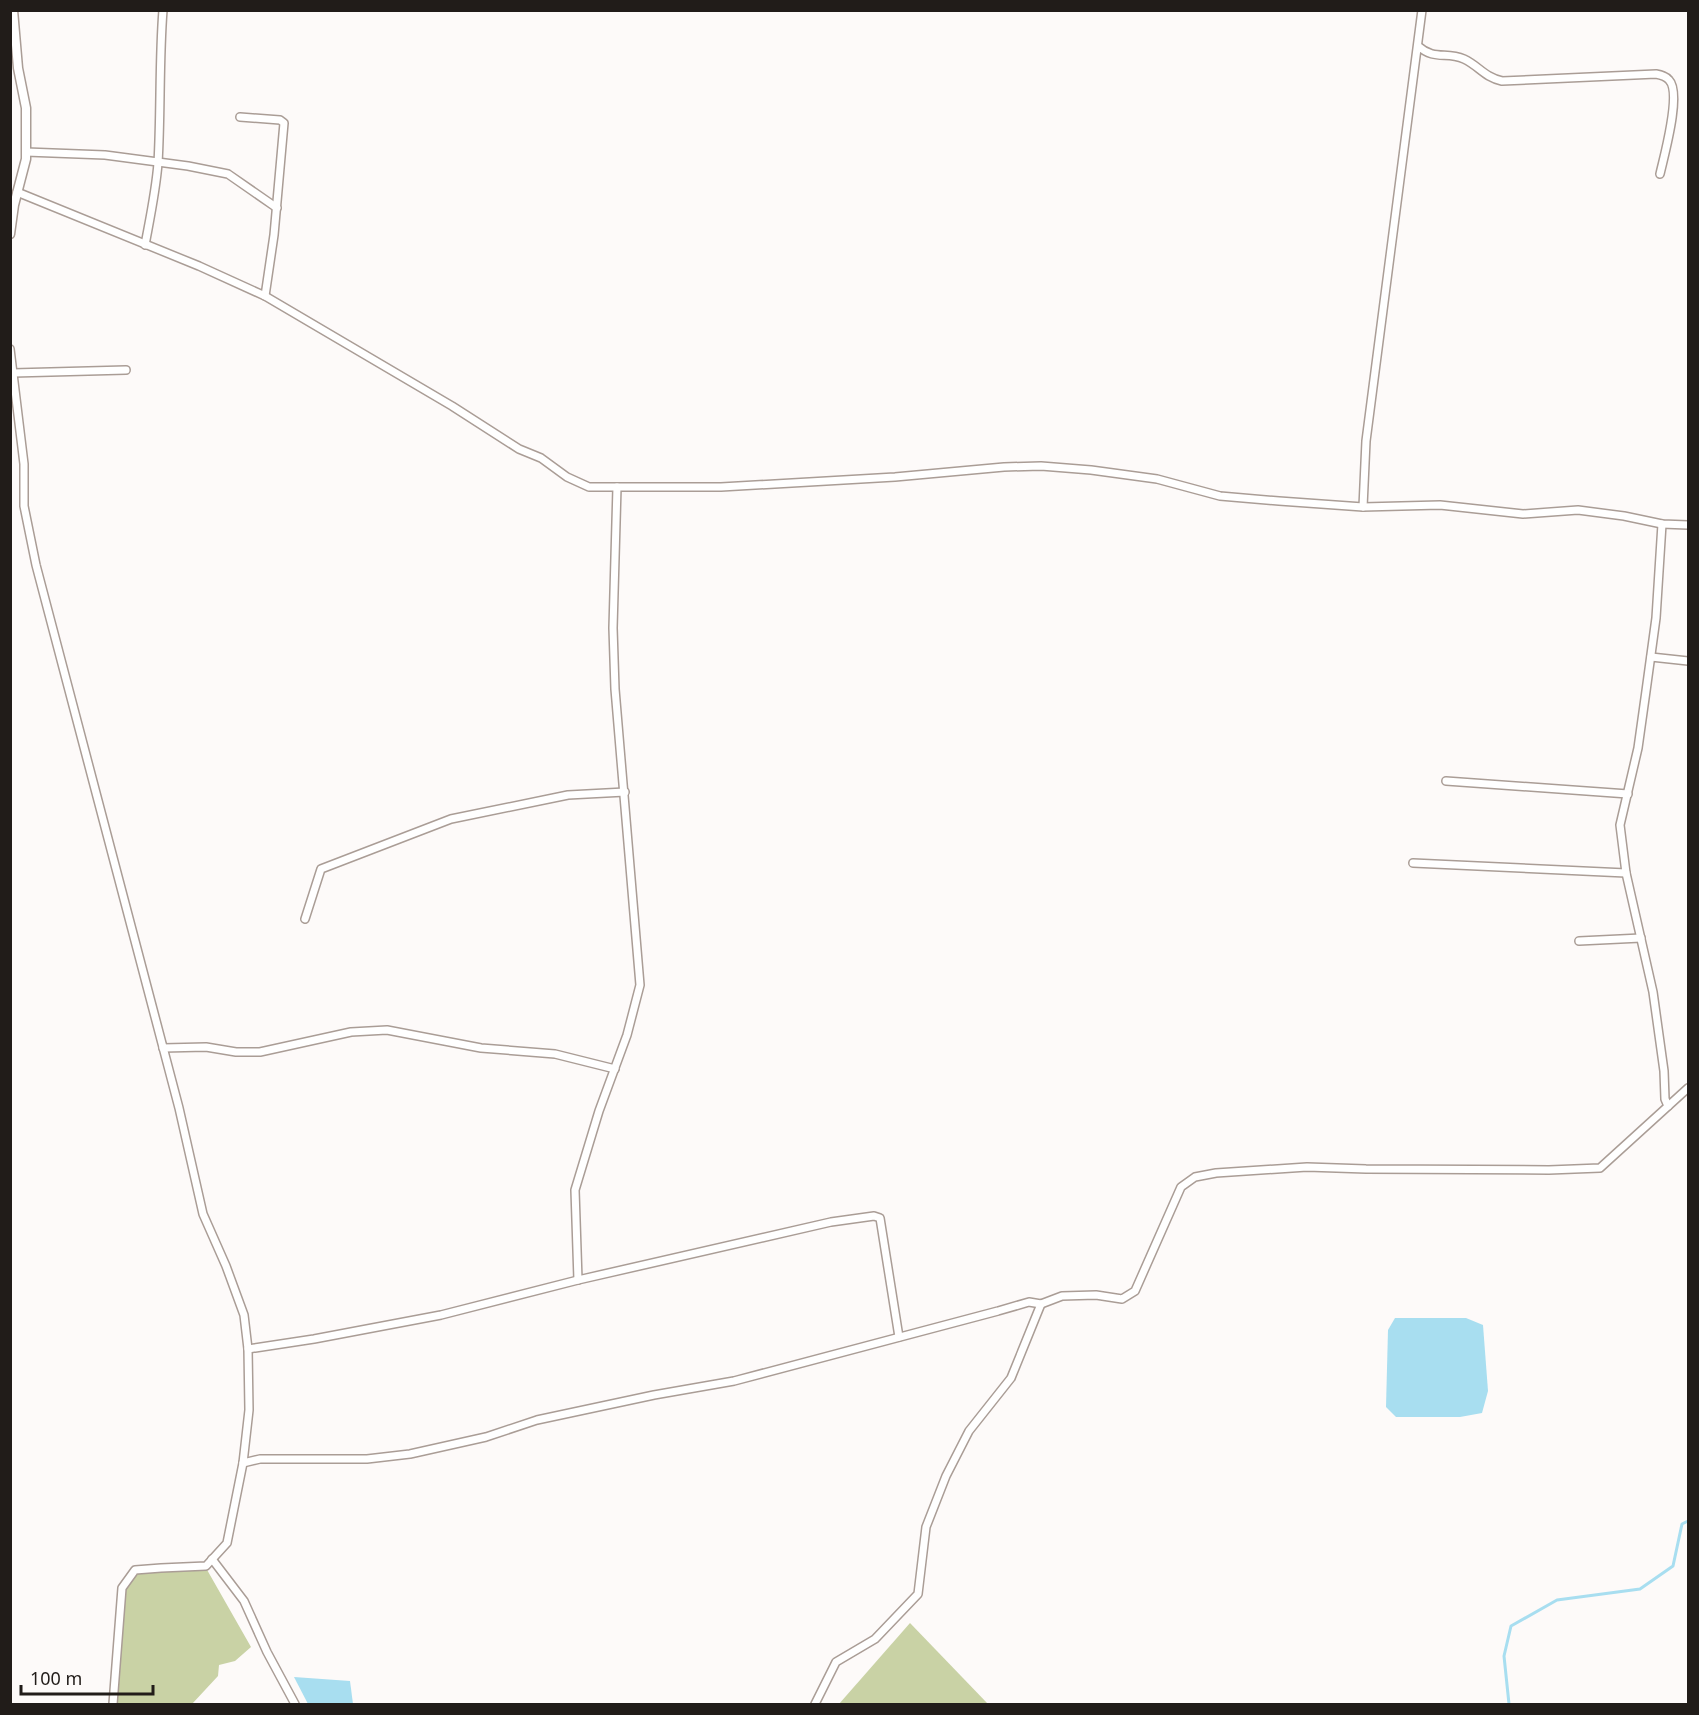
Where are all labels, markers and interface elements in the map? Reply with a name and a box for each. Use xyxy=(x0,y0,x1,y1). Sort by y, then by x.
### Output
scale bar xyxy=(21,1658,153,1696)
text: 100 m xyxy=(30,1666,82,1690)

